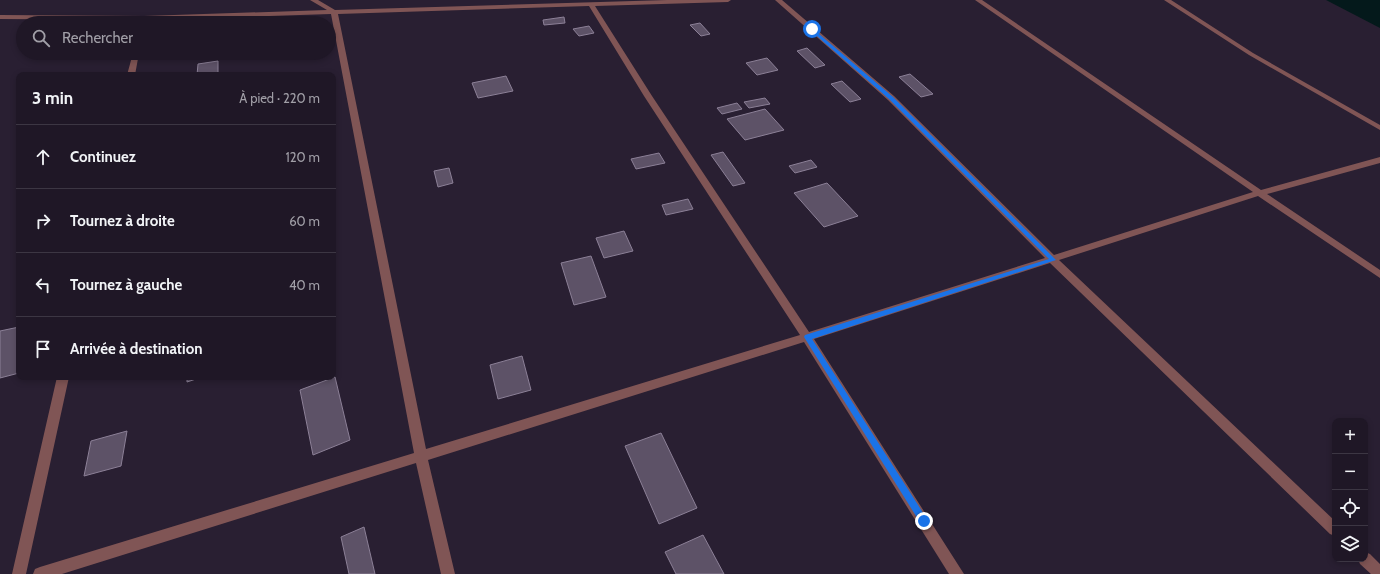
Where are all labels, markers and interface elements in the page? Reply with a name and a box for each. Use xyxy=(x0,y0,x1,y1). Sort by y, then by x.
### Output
search box xyxy=(16,16,336,60)
route start xyxy=(803,20,821,38)
icon: search xyxy=(30,27,52,49)
text: Rechercher xyxy=(62,29,133,47)
text: 3 min xyxy=(32,88,73,108)
text: À pied · 220 m xyxy=(239,90,320,106)
icon: ahead xyxy=(32,146,54,168)
text: Continuez xyxy=(70,148,136,166)
text: 120 m xyxy=(286,149,320,165)
icon: right xyxy=(32,210,54,232)
text: Tournez à droite xyxy=(70,212,175,230)
text: 60 m xyxy=(289,213,320,229)
icon: left xyxy=(32,274,54,296)
text: Tournez à gauche xyxy=(70,276,182,294)
text: 40 m xyxy=(289,277,320,293)
icon: arrive xyxy=(32,338,54,360)
text: Arrivée à destination xyxy=(70,340,202,358)
map controls xyxy=(1332,418,1368,562)
button: + xyxy=(1332,418,1368,454)
button: − xyxy=(1332,454,1368,490)
button: locate xyxy=(1332,490,1368,526)
route end xyxy=(915,512,933,530)
button: layers xyxy=(1332,526,1368,562)

